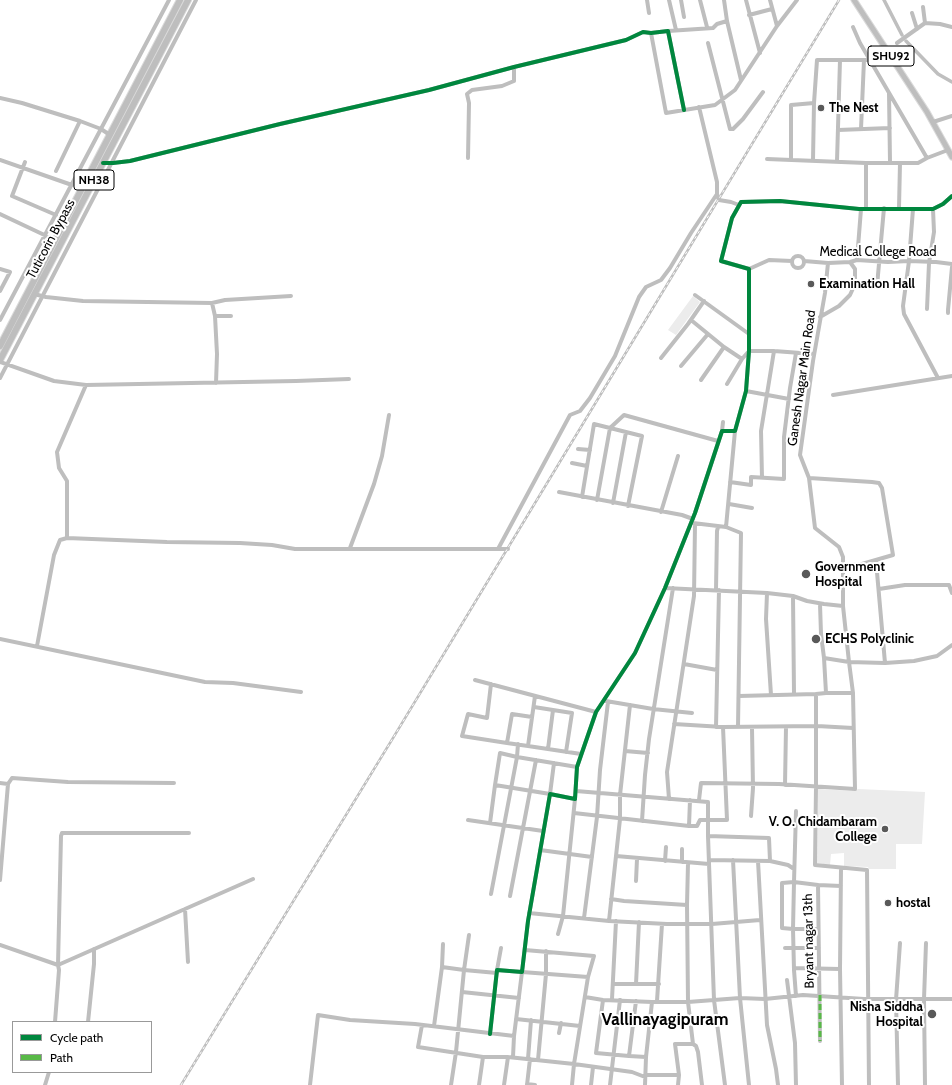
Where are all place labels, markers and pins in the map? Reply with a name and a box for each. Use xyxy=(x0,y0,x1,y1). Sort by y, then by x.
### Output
place label: The Nest xyxy=(829,100,879,116)
marker: The Nest xyxy=(816,103,826,113)
place label: Examination Hall xyxy=(819,276,915,292)
marker: Examination Hall xyxy=(806,279,816,289)
place label: Government Hospital xyxy=(815,559,885,590)
marker: Government Hospital xyxy=(800,568,812,580)
place label: ECHS Polyclinic xyxy=(825,631,914,647)
marker: ECHS Polyclinic xyxy=(810,633,822,645)
place label: V. O. Chidambaram College xyxy=(769,814,877,845)
marker: V. O. Chidambaram College xyxy=(880,824,890,834)
place label: hostal xyxy=(896,895,930,911)
marker: hostal xyxy=(883,898,893,908)
place label: Nisha Siddha Hospital xyxy=(850,999,923,1030)
marker: Nisha Siddha Hospital xyxy=(926,1008,938,1020)

